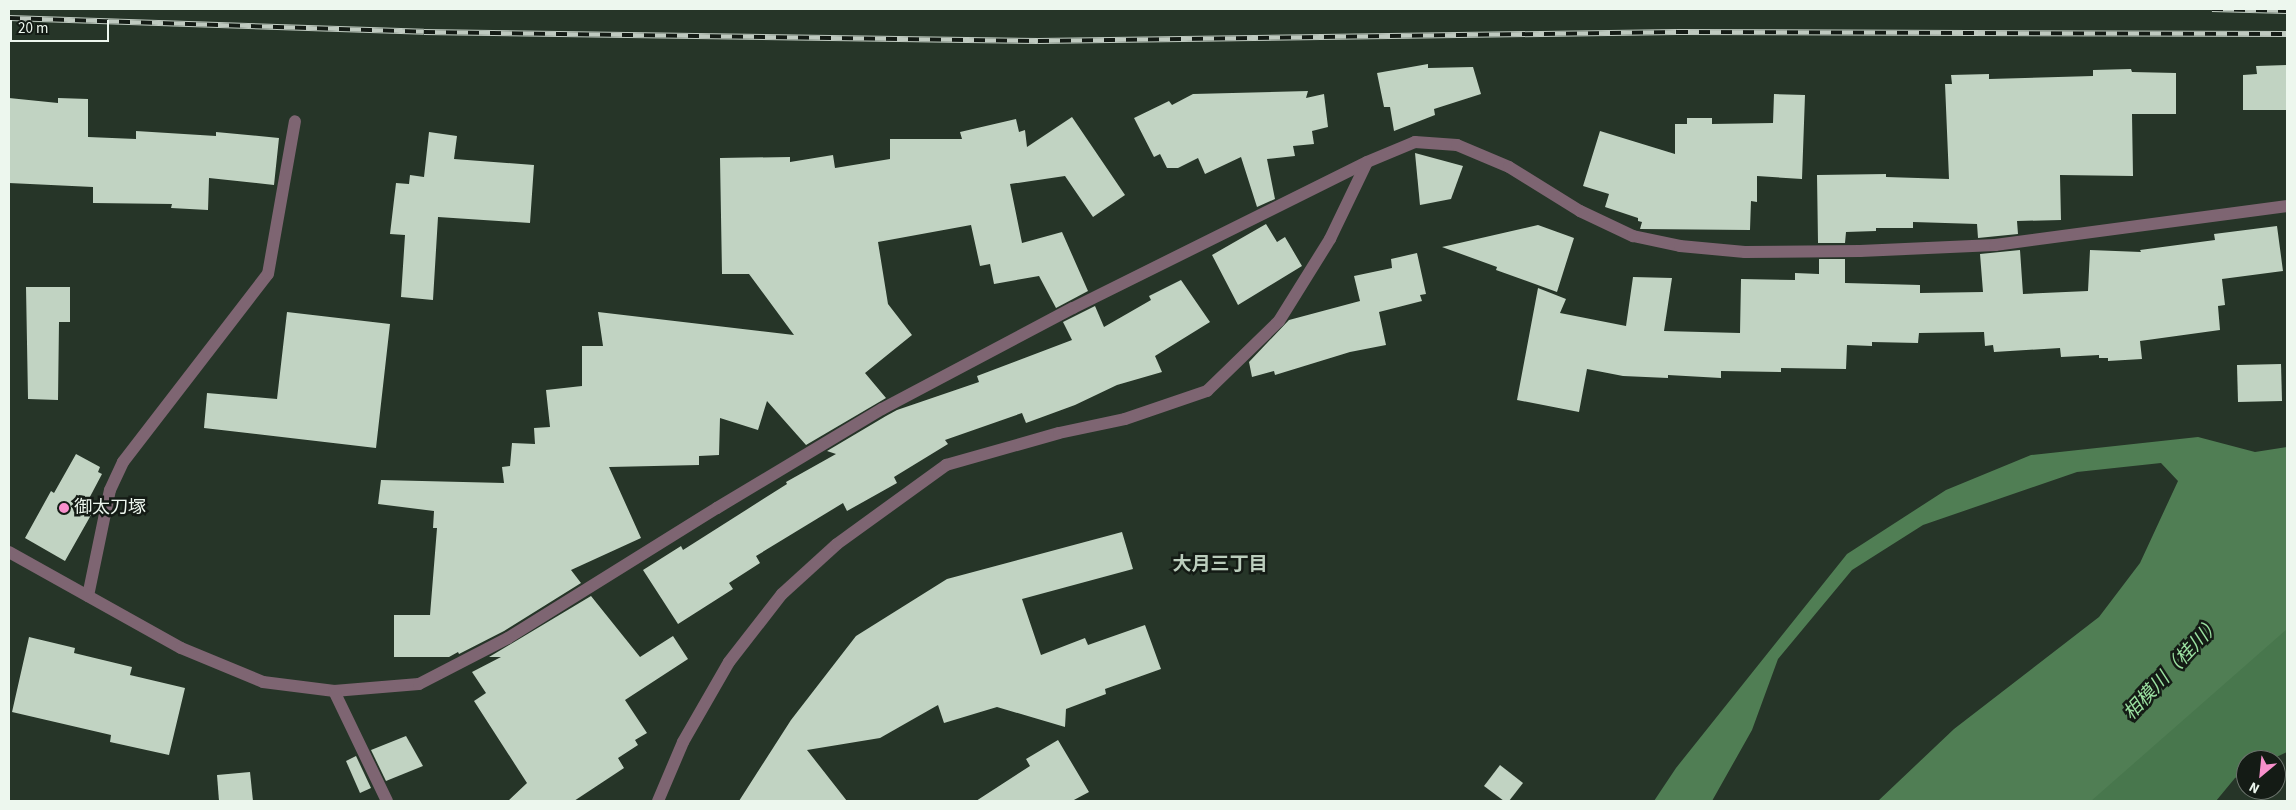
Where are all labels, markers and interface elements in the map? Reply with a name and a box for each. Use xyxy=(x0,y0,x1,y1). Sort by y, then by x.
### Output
scale bar xyxy=(12,10,111,42)
text: 20 m xyxy=(18,18,48,39)
place label: 御太刀塚 xyxy=(74,497,146,519)
marker: 御太刀塚 xyxy=(58,502,70,514)
district label: 大月三丁目 xyxy=(1173,554,1267,576)
water label: 相模川（桂川） xyxy=(2119,613,2227,725)
north arrow xyxy=(2236,750,2286,800)
text: N xyxy=(2246,776,2263,798)

